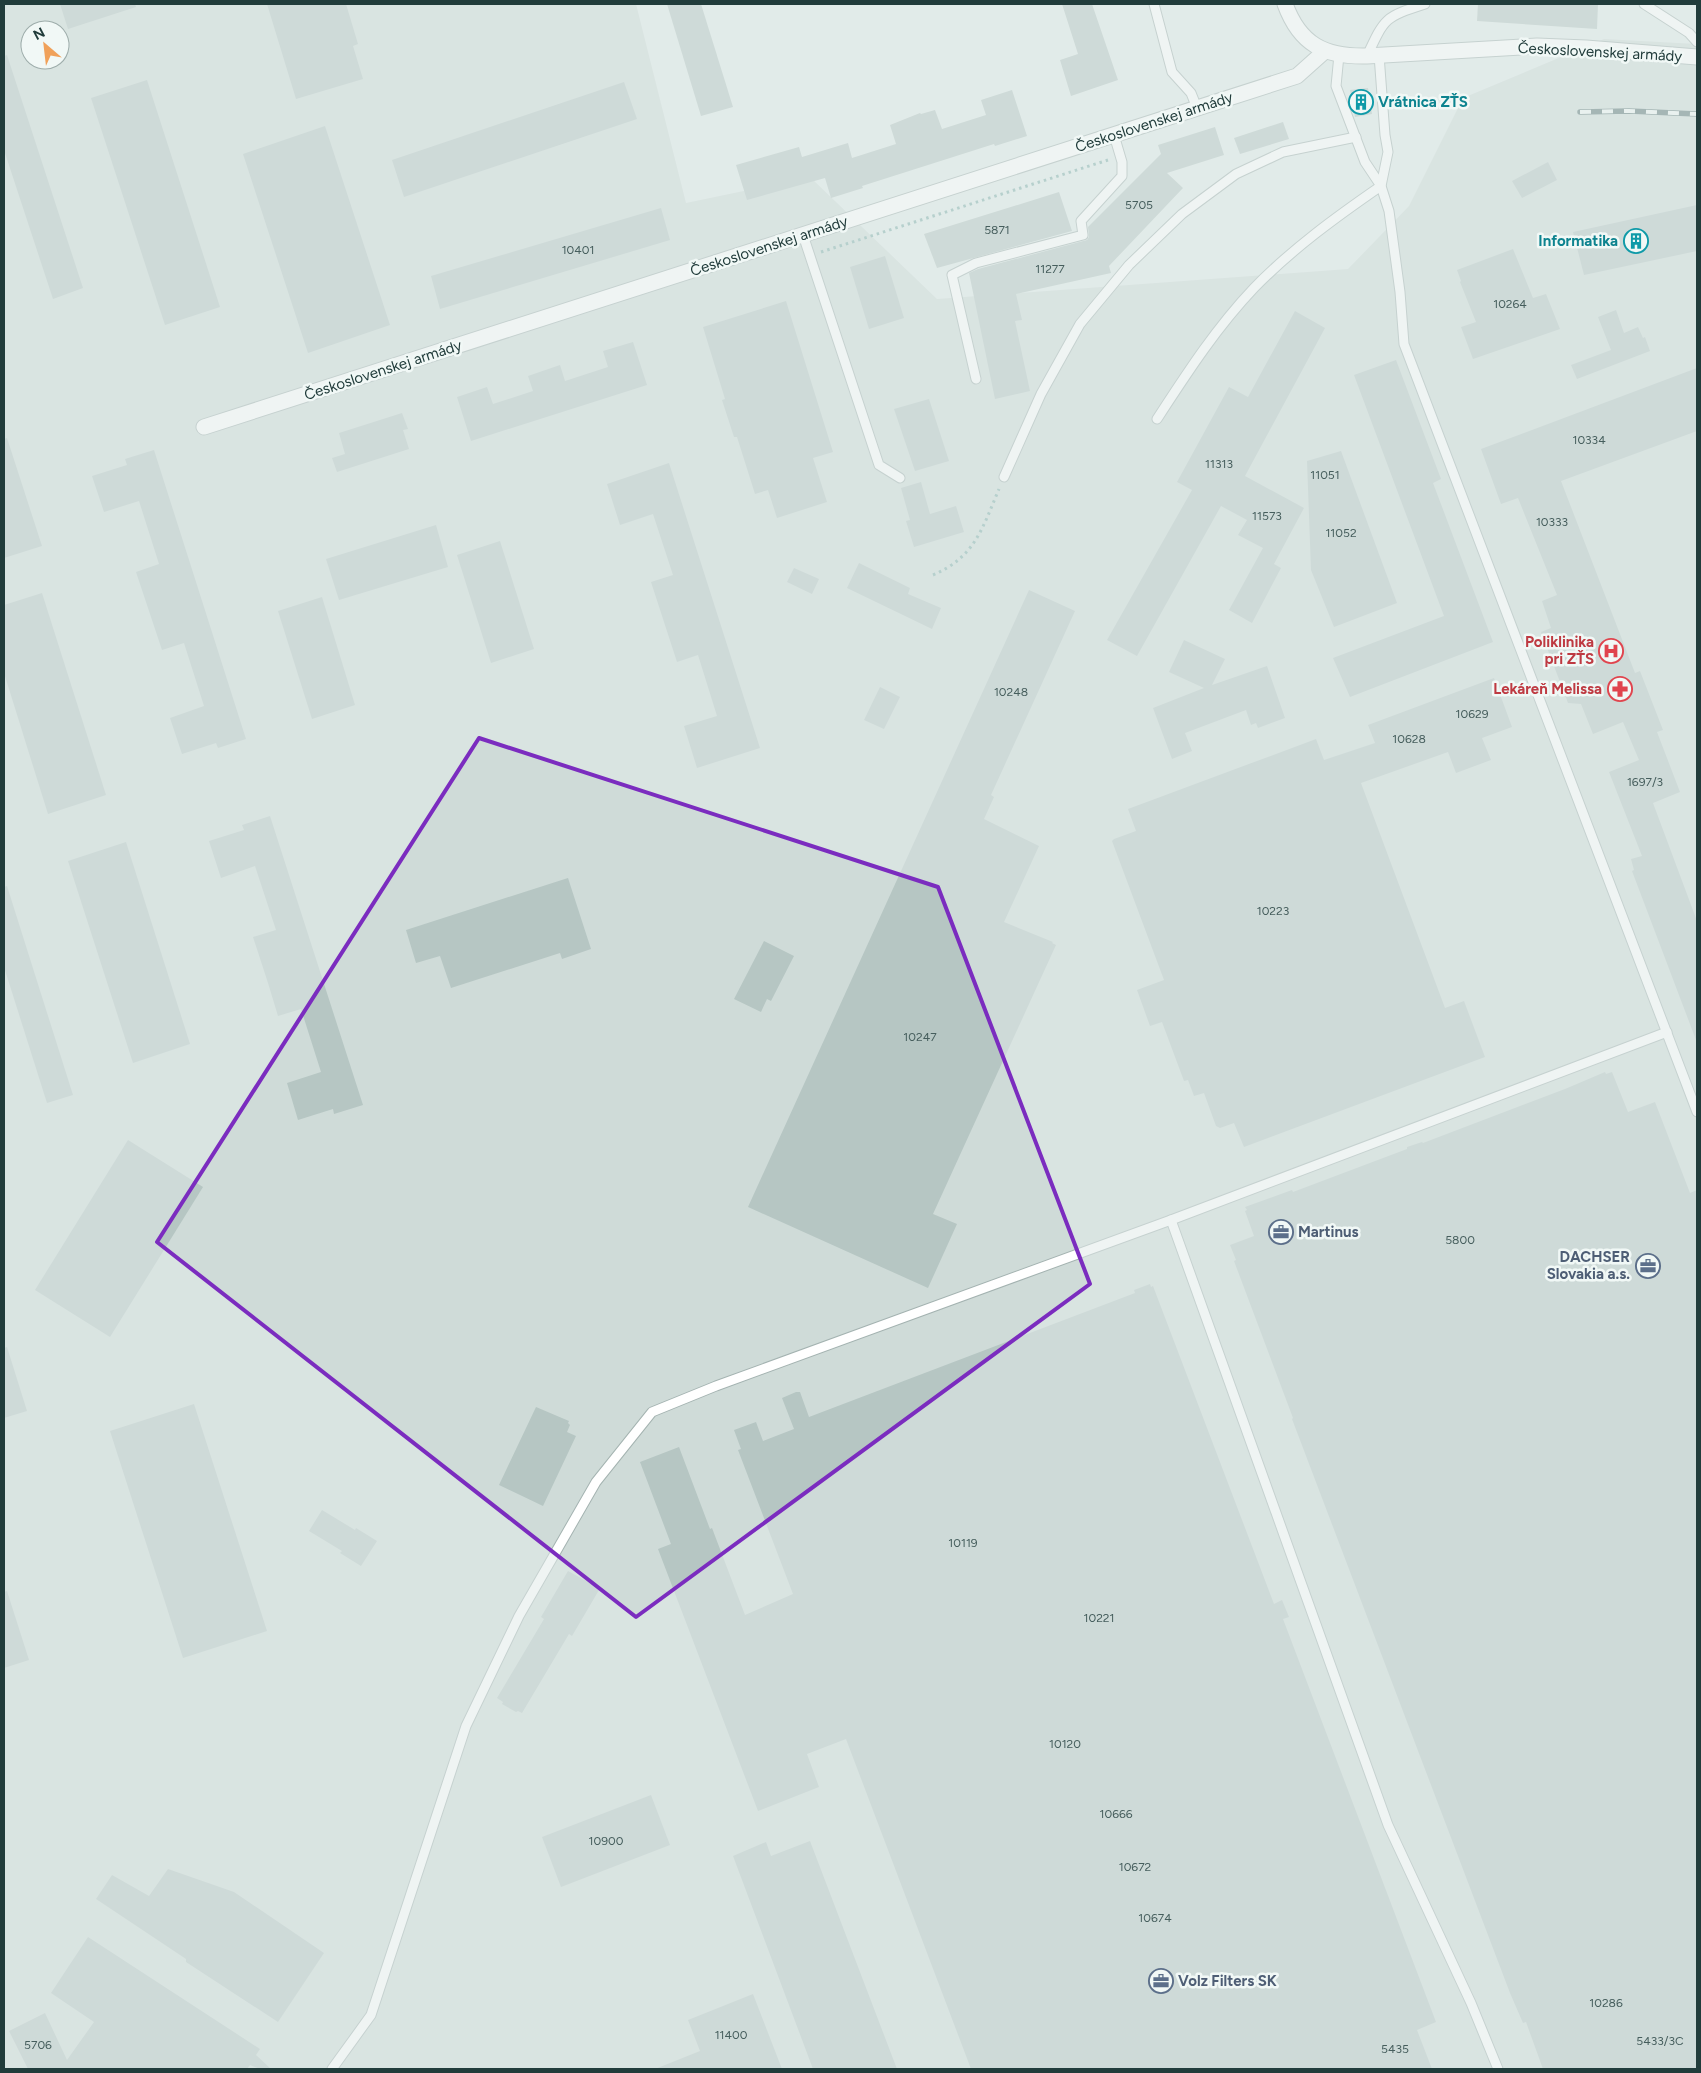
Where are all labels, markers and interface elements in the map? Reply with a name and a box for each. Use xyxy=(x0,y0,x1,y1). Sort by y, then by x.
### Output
north arrow xyxy=(20,20,70,70)
text: N xyxy=(30,24,48,44)
street label: Československej armády xyxy=(1517,39,1683,65)
street label: Československej armády xyxy=(1073,88,1235,156)
building icon: Vrátnica ZŤS xyxy=(1348,89,1374,115)
place label: Vrátnica ZŤS xyxy=(1378,93,1468,111)
house number: 5705 xyxy=(1125,198,1153,212)
street label: Československej armády xyxy=(688,212,850,280)
house number: 5871 xyxy=(984,223,1010,237)
building icon: Informatika xyxy=(1623,228,1649,254)
place label: Informatika xyxy=(1538,232,1618,250)
house number: 10401 xyxy=(562,243,594,257)
house number: 11277 xyxy=(1035,262,1065,276)
house number: 10264 xyxy=(1493,297,1527,311)
street label: Československej armády xyxy=(302,336,464,404)
house number: 10334 xyxy=(1572,433,1606,447)
house number: 11313 xyxy=(1205,457,1233,471)
house number: 11051 xyxy=(1310,468,1340,482)
house number: 11573 xyxy=(1252,509,1282,523)
house number: 10333 xyxy=(1536,515,1568,529)
house number: 11052 xyxy=(1325,526,1357,540)
place label: Poliklinika pri ZŤS xyxy=(1525,633,1594,668)
hospital icon: Poliklinika pri ZŤS xyxy=(1598,638,1624,664)
pharmacy icon: Lekáreň Melissa xyxy=(1607,676,1633,702)
place label: Lekáreň Melissa xyxy=(1493,680,1602,698)
house number: 10248 xyxy=(994,685,1028,699)
house number: 10629 xyxy=(1456,707,1489,721)
house number: 10628 xyxy=(1392,732,1426,746)
house number: 1697/3 xyxy=(1627,775,1663,789)
house number: 10223 xyxy=(1257,904,1289,918)
house number: 10247 xyxy=(903,1030,937,1044)
office icon: Martinus xyxy=(1268,1219,1294,1245)
place label: Martinus xyxy=(1298,1223,1359,1241)
house number: 5800 xyxy=(1445,1233,1475,1247)
place label: DACHSER Slovakia a.s. xyxy=(1547,1248,1630,1283)
office icon: DACHSER Slovakia a.s. xyxy=(1635,1253,1661,1279)
house number: 10119 xyxy=(948,1536,978,1550)
house number: 10221 xyxy=(1083,1611,1115,1625)
house number: 10120 xyxy=(1049,1737,1081,1751)
house number: 10666 xyxy=(1099,1807,1133,1821)
house number: 10900 xyxy=(589,1834,624,1848)
house number: 10672 xyxy=(1119,1860,1151,1874)
house number: 10674 xyxy=(1138,1911,1172,1925)
office icon: Volz Filters SK xyxy=(1148,1968,1174,1994)
place label: Volz Filters SK xyxy=(1178,1972,1277,1990)
house number: 10286 xyxy=(1589,1996,1623,2010)
house number: 11400 xyxy=(715,2028,748,2042)
house number: 5433/3C xyxy=(1636,2034,1684,2048)
house number: 5706 xyxy=(24,2038,52,2052)
house number: 5435 xyxy=(1381,2042,1409,2056)

